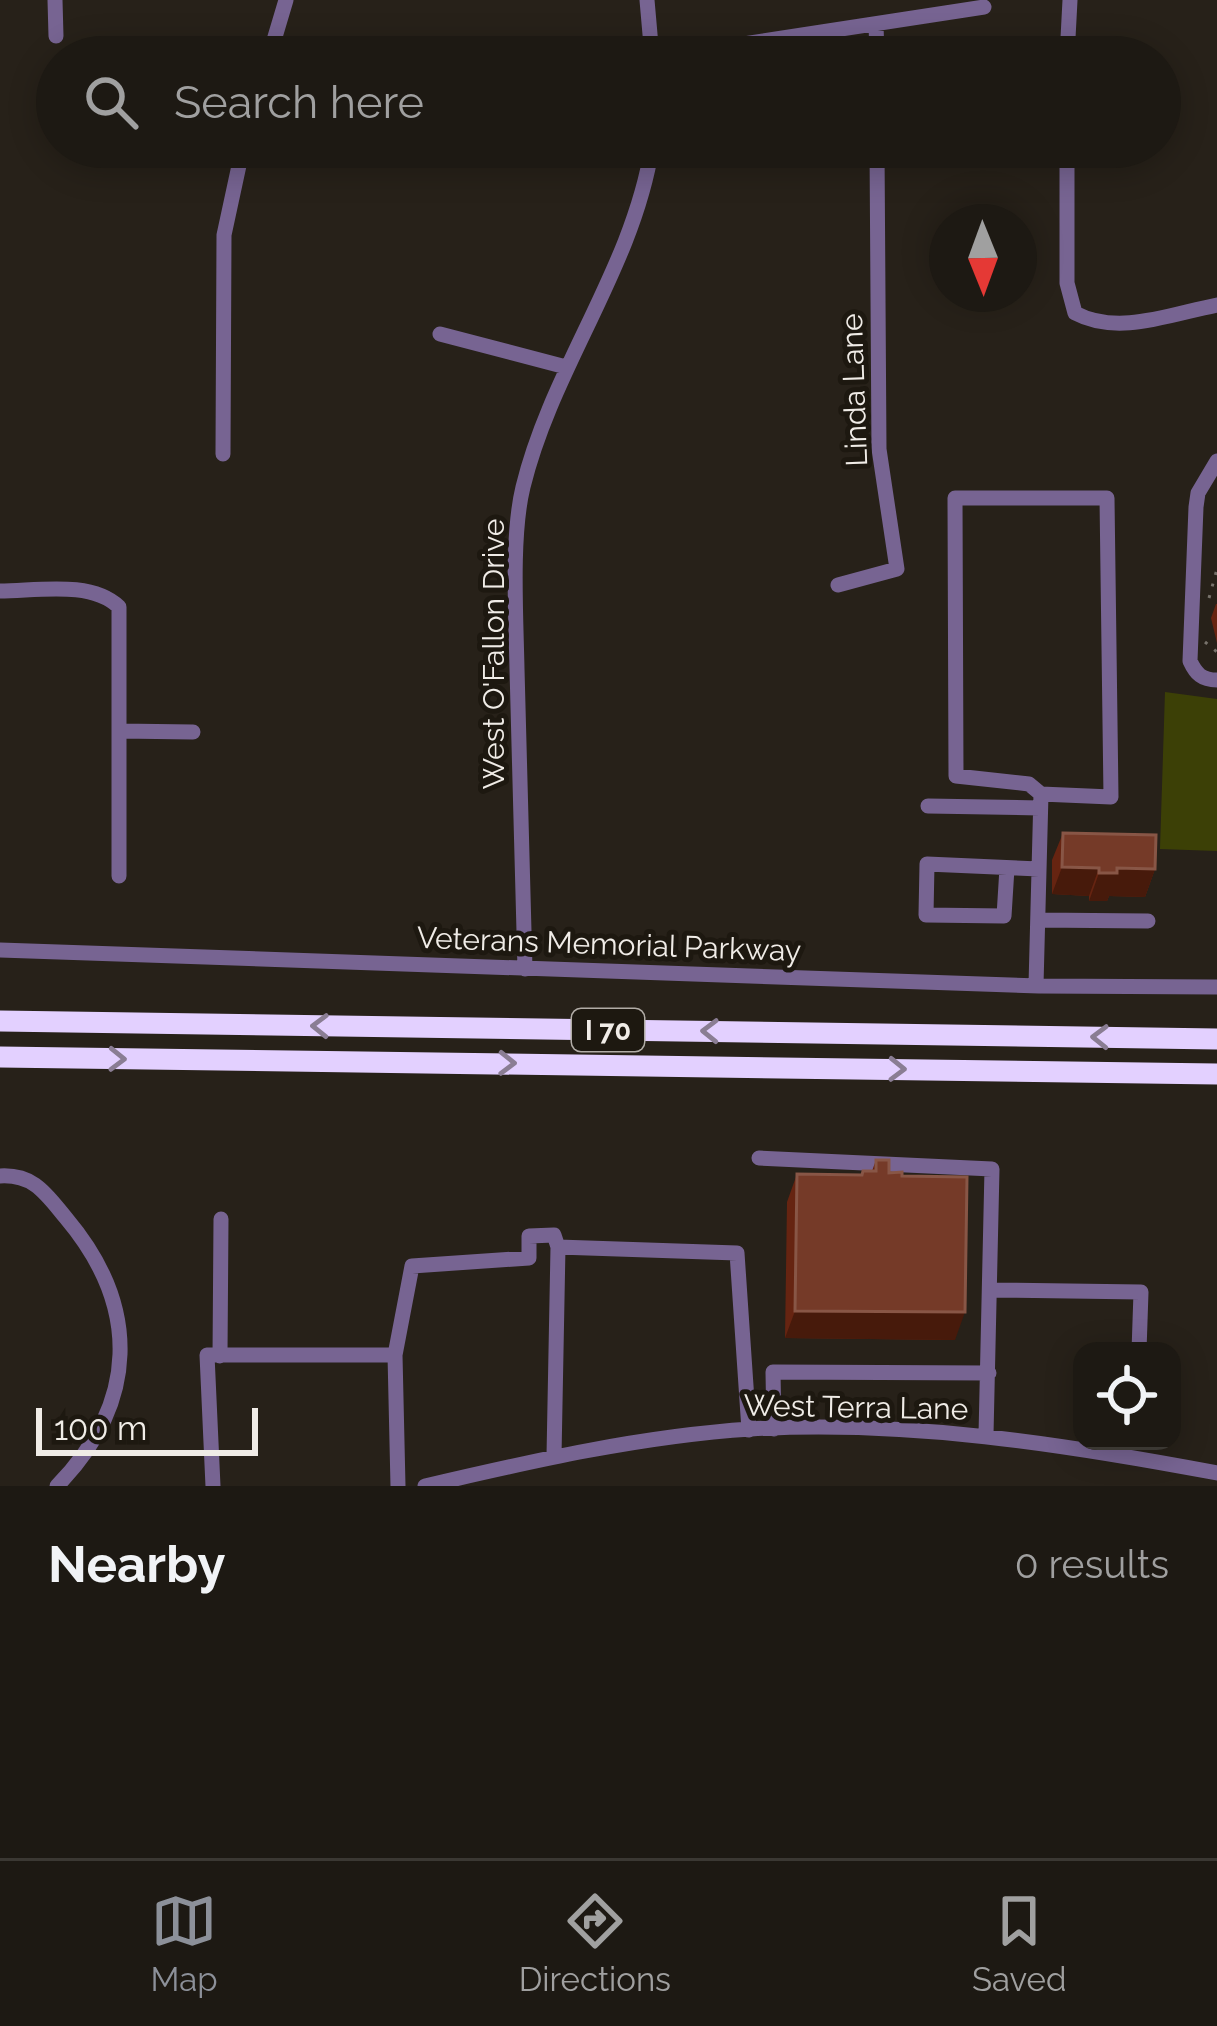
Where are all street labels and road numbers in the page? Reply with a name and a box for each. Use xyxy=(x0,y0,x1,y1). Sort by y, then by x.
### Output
street label: Linda Lane xyxy=(834,313,874,467)
street label: West O'Fallon Drive xyxy=(476,519,511,789)
street label: Veterans Memorial Parkway xyxy=(416,920,802,968)
road number: I 70 xyxy=(572,1009,644,1051)
street label: West Terra Lane xyxy=(743,1388,969,1426)

